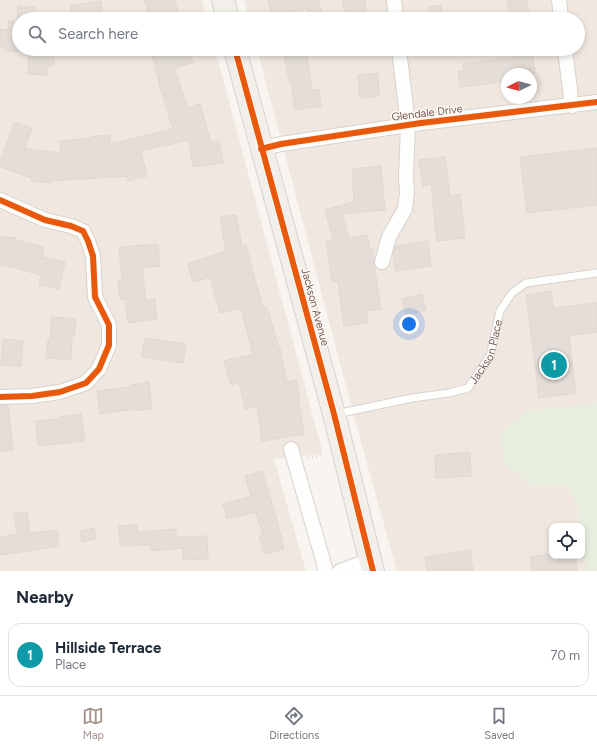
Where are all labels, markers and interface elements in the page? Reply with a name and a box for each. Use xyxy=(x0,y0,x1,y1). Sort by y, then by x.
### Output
search box xyxy=(12,12,585,56)
icon: search xyxy=(26,23,48,45)
text: Search here xyxy=(58,25,138,43)
north arrow xyxy=(501,68,537,104)
street label: Glendale Drive xyxy=(391,102,463,124)
street label: Jackson Avenue xyxy=(298,267,332,347)
your location xyxy=(399,314,419,334)
street label: Jackson Place xyxy=(466,318,504,386)
pin: 1 xyxy=(541,350,567,380)
map controls xyxy=(549,523,585,559)
button: locate xyxy=(549,523,585,559)
text: Nearby xyxy=(16,587,74,607)
text: Hillside Terrace xyxy=(55,639,161,657)
text: 1 xyxy=(27,648,33,663)
text: 70 m xyxy=(550,648,580,663)
text: Place xyxy=(55,657,86,672)
tab: Map xyxy=(82,705,104,742)
tab: Directions xyxy=(269,705,319,742)
tab: Saved xyxy=(484,705,515,742)

